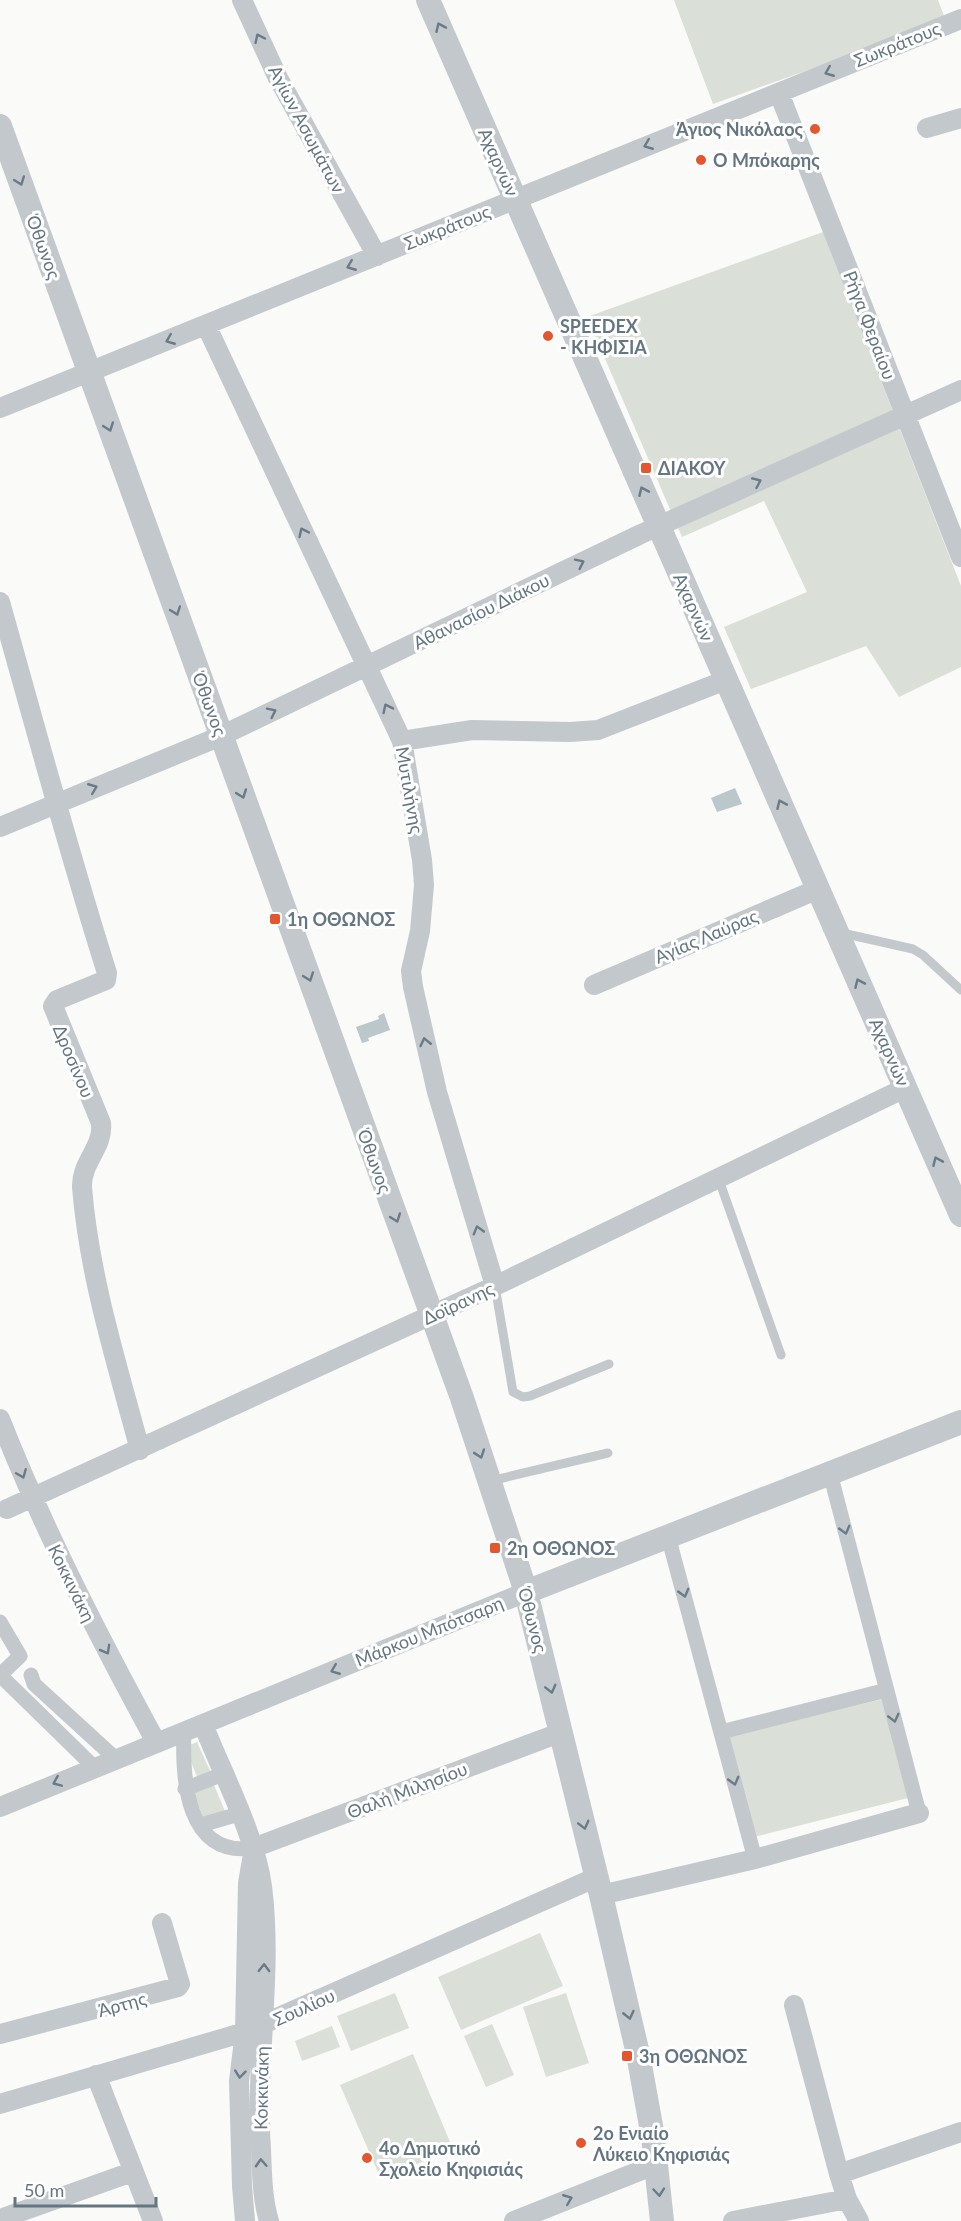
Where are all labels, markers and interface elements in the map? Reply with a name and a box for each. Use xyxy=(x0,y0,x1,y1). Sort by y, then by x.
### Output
street label: Σωκράτους xyxy=(851,17,944,71)
one-way arrow xyxy=(435,22,447,33)
one-way arrow xyxy=(255,33,267,44)
street label: Αγίων Ασωμάτων xyxy=(264,61,350,197)
one-way arrow xyxy=(824,65,835,77)
place label: Άγιος Νικόλαος xyxy=(675,118,803,140)
marker: Άγιος Νικόλαος xyxy=(808,122,822,136)
street label: Αχαρνών xyxy=(474,124,524,200)
one-way arrow xyxy=(644,138,654,151)
place label: Ο Μπόκαρης xyxy=(713,149,820,171)
marker: Ο Μπόκαρης xyxy=(694,153,708,167)
one-way arrow xyxy=(13,175,25,186)
street label: Σωκράτους xyxy=(401,200,494,254)
street label: Όθωνος xyxy=(22,210,66,283)
one-way arrow xyxy=(346,259,357,271)
street label: Ρήγα Φεραίου xyxy=(839,268,901,382)
place label: SPEEDEX - ΚΗΦΙΣΙΑ xyxy=(560,315,647,358)
marker: SPEEDEX - ΚΗΦΙΣΙΑ xyxy=(541,329,555,343)
one-way arrow xyxy=(165,332,176,345)
one-way arrow xyxy=(102,421,115,432)
place label: ΔΙΑΚΟΥ xyxy=(658,457,726,479)
marker: ΔΙΑΚΟΥ xyxy=(639,461,653,475)
one-way arrow xyxy=(751,477,762,489)
one-way arrow xyxy=(639,486,651,497)
one-way arrow xyxy=(298,527,310,538)
one-way arrow xyxy=(573,559,584,571)
street label: Αθανασίου Διάκου xyxy=(409,569,553,653)
street label: Αχαρνών xyxy=(669,569,719,645)
one-way arrow xyxy=(168,605,181,615)
street label: Όθωνος xyxy=(188,667,232,740)
one-way arrow xyxy=(382,703,394,714)
one-way arrow xyxy=(265,707,276,719)
street label: Μυτιλήνης xyxy=(392,745,429,836)
one-way arrow xyxy=(86,783,97,795)
one-way arrow xyxy=(235,788,248,799)
one-way arrow xyxy=(776,800,788,811)
street label: Αγίας Λαύρας xyxy=(651,904,762,968)
place label: 1η ΟΘΩΝΟΣ xyxy=(287,908,395,930)
marker: 1η ΟΘΩΝΟΣ xyxy=(268,912,282,926)
one-way arrow xyxy=(301,971,314,982)
one-way arrow xyxy=(854,978,866,989)
street label: Αχαρνών xyxy=(865,1014,915,1090)
street label: Δροσίνου xyxy=(49,1021,99,1101)
one-way arrow xyxy=(420,1037,433,1047)
street label: Όθωνος xyxy=(353,1124,397,1197)
one-way arrow xyxy=(933,1157,945,1168)
one-way arrow xyxy=(389,1212,402,1223)
one-way arrow xyxy=(473,1225,485,1236)
street label: Δοϊρανης xyxy=(419,1277,498,1329)
one-way arrow xyxy=(473,1448,486,1459)
one-way arrow xyxy=(14,1468,27,1478)
one-way arrow xyxy=(838,1524,850,1534)
place label: 2η ΟΘΩΝΟΣ xyxy=(507,1537,615,1559)
street label: Κοκκινάκη xyxy=(44,1541,100,1625)
marker: 2η ΟΘΩΝΟΣ xyxy=(488,1541,502,1555)
street label: Όθωνος xyxy=(513,1583,552,1655)
one-way arrow xyxy=(676,1588,689,1598)
street label: Μάρκου Μπότσαρη xyxy=(352,1591,506,1671)
one-way arrow xyxy=(99,1643,110,1654)
one-way arrow xyxy=(331,1663,342,1675)
one-way arrow xyxy=(543,1684,556,1694)
one-way arrow xyxy=(887,1713,900,1723)
street label: Θαλή Μιλησίου xyxy=(344,1757,470,1823)
one-way arrow xyxy=(53,1775,64,1787)
one-way arrow xyxy=(727,1776,740,1786)
one-way arrow xyxy=(576,1820,589,1830)
one-way arrow xyxy=(258,1964,271,1973)
street label: Σουλίου xyxy=(270,1984,338,2030)
street label: Άρτης xyxy=(95,1987,149,2021)
one-way arrow xyxy=(621,2009,634,2019)
place label: 3η ΟΘΩΝΟΣ xyxy=(639,2045,747,2067)
street label: Κοκκινάκη xyxy=(249,2046,273,2130)
marker: 3η ΟΘΩΝΟΣ xyxy=(620,2049,634,2063)
one-way arrow xyxy=(234,2069,247,2078)
place label: 2ο Ενιαίο Λύκειο Κηφισιάς xyxy=(592,2122,730,2165)
marker: 2ο Ενιαίο Λύκειο Κηφισιάς xyxy=(574,2136,588,2150)
place label: 4ο Δημοτικό Σχολείο Κηφισιάς xyxy=(379,2137,523,2180)
marker: 4ο Δημοτικό Σχολείο Κηφισιάς xyxy=(360,2151,374,2165)
one-way arrow xyxy=(255,2159,268,2168)
scale bar xyxy=(15,2170,156,2208)
text: 50 m xyxy=(24,2179,64,2201)
one-way arrow xyxy=(653,2188,666,2197)
one-way arrow xyxy=(562,2194,573,2206)

